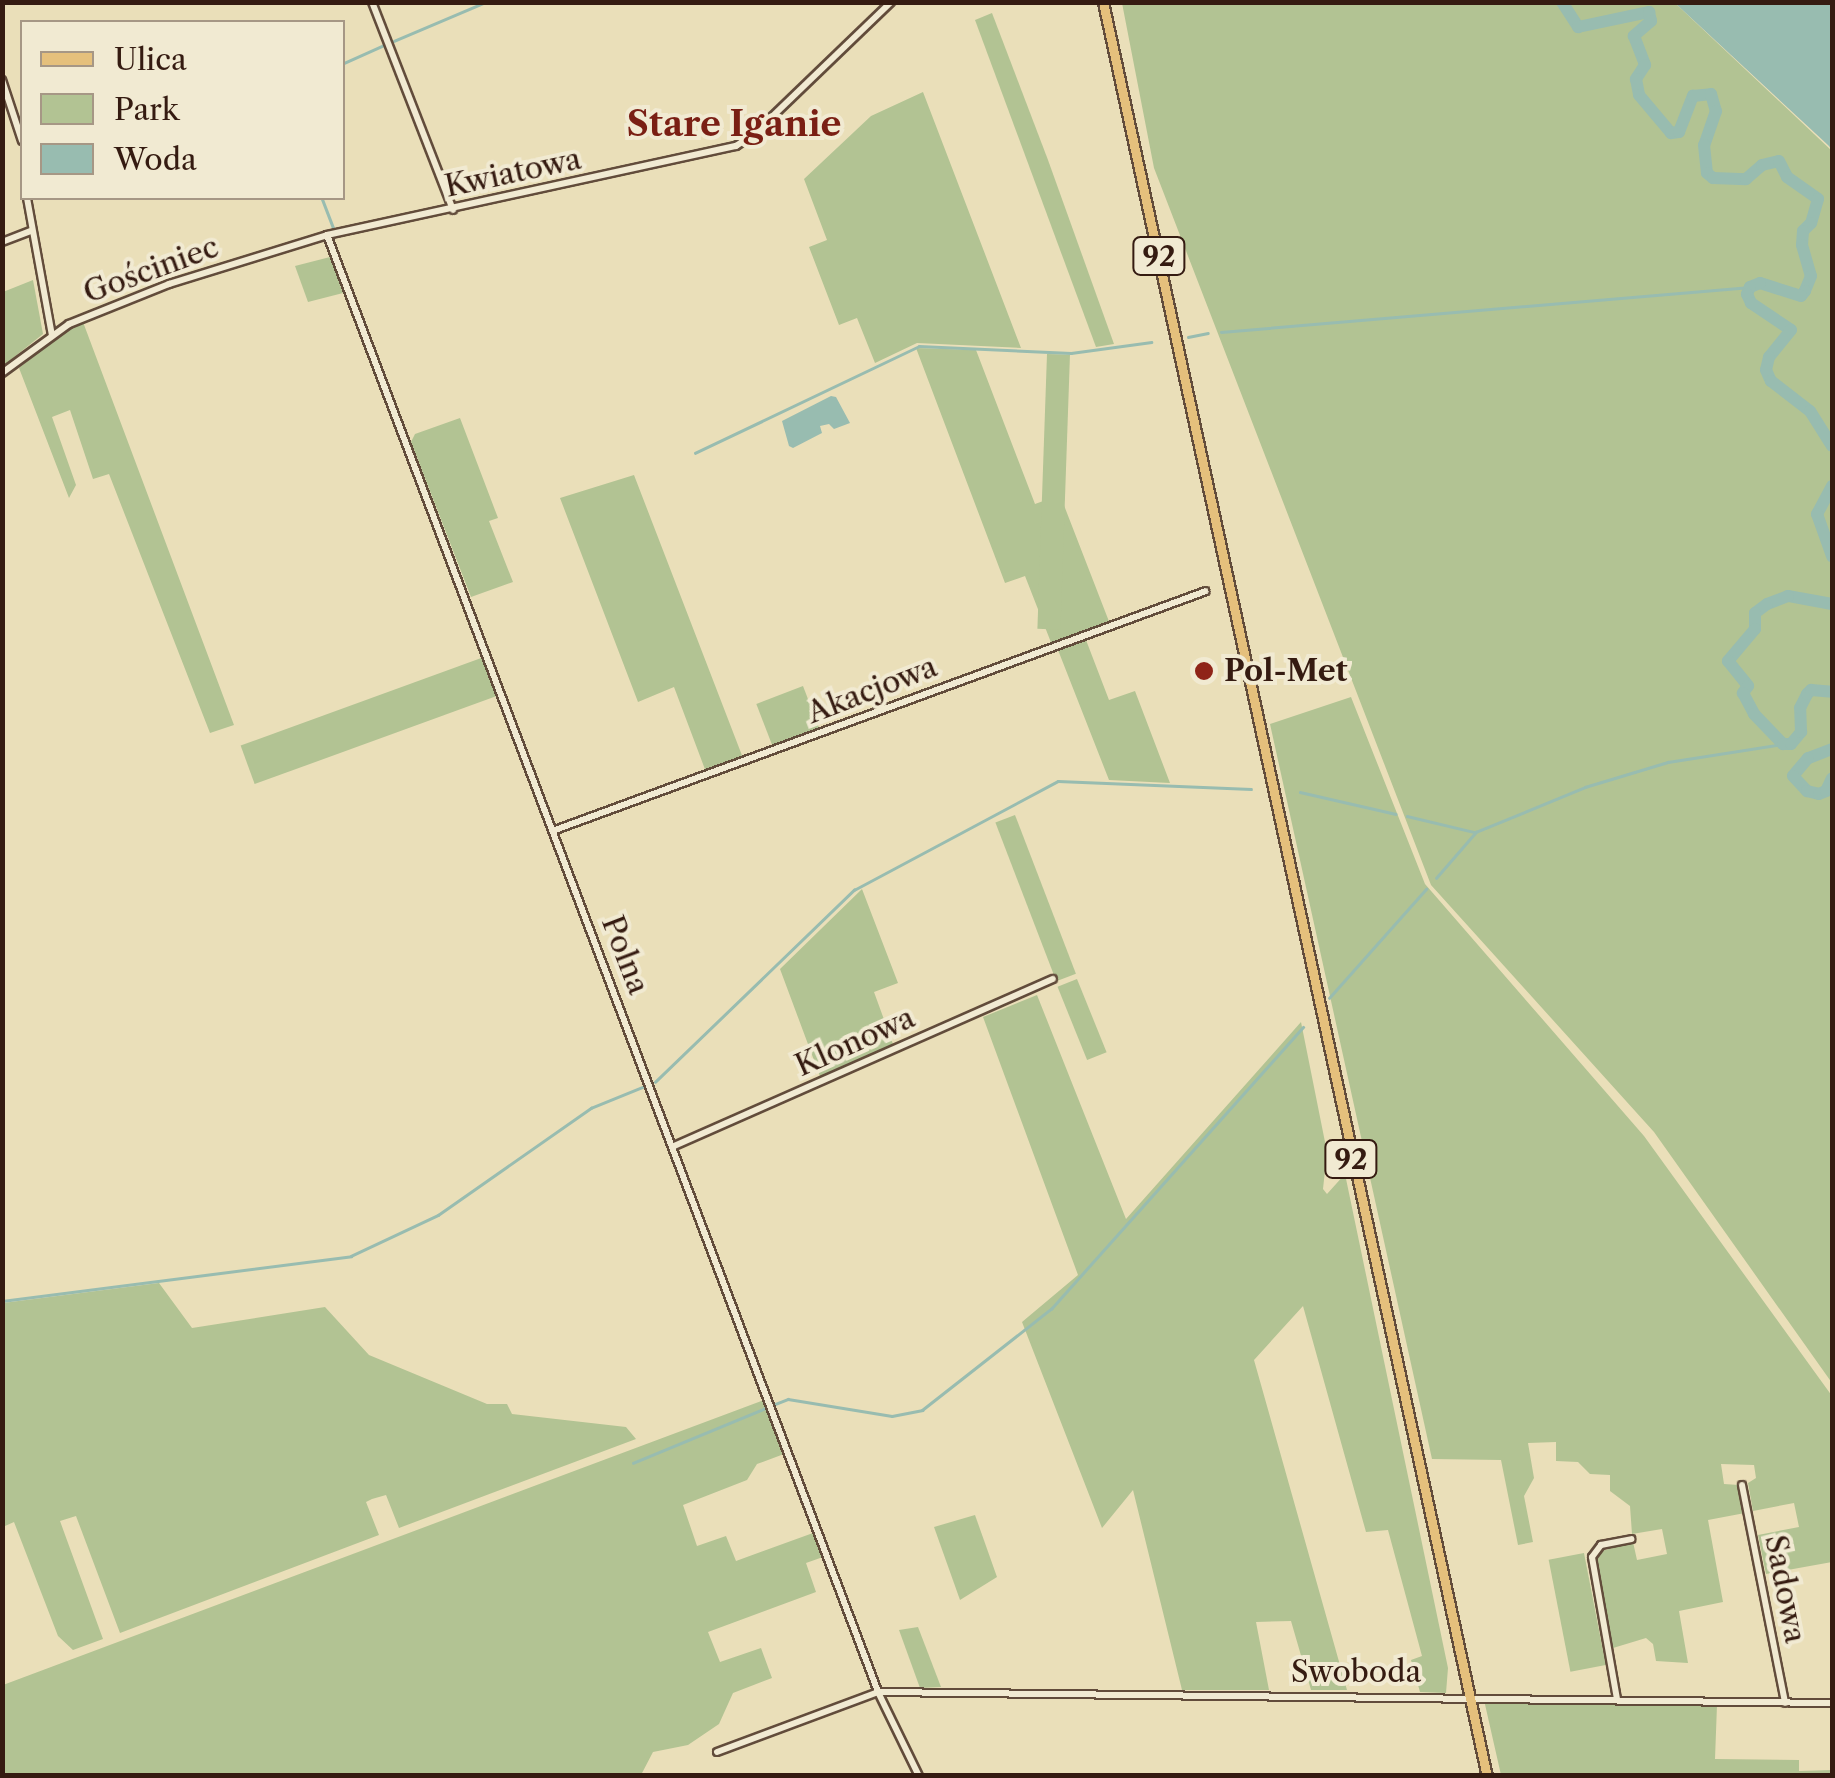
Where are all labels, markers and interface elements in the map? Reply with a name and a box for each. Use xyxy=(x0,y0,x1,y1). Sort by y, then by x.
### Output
legend xyxy=(20,20,345,200)
text: Ulica xyxy=(114,41,187,78)
text: Park xyxy=(114,91,179,128)
district label: Stare Iganie xyxy=(626,103,842,145)
text: Woda xyxy=(114,141,197,178)
street label: Kwiatowa xyxy=(442,141,584,205)
street label: Gościniec xyxy=(79,229,223,311)
road number: 92 xyxy=(1132,233,1186,279)
street label: Akacjowa xyxy=(802,649,942,731)
place label: Pol-Met xyxy=(1224,653,1348,689)
marker: Pol-Met xyxy=(1193,660,1215,682)
street label: Polna xyxy=(594,911,656,999)
street label: Klonowa xyxy=(790,1000,920,1084)
road number: 92 xyxy=(1324,1136,1378,1182)
street label: Sadowa xyxy=(1757,1532,1813,1646)
street label: Swoboda xyxy=(1291,1654,1421,1690)

